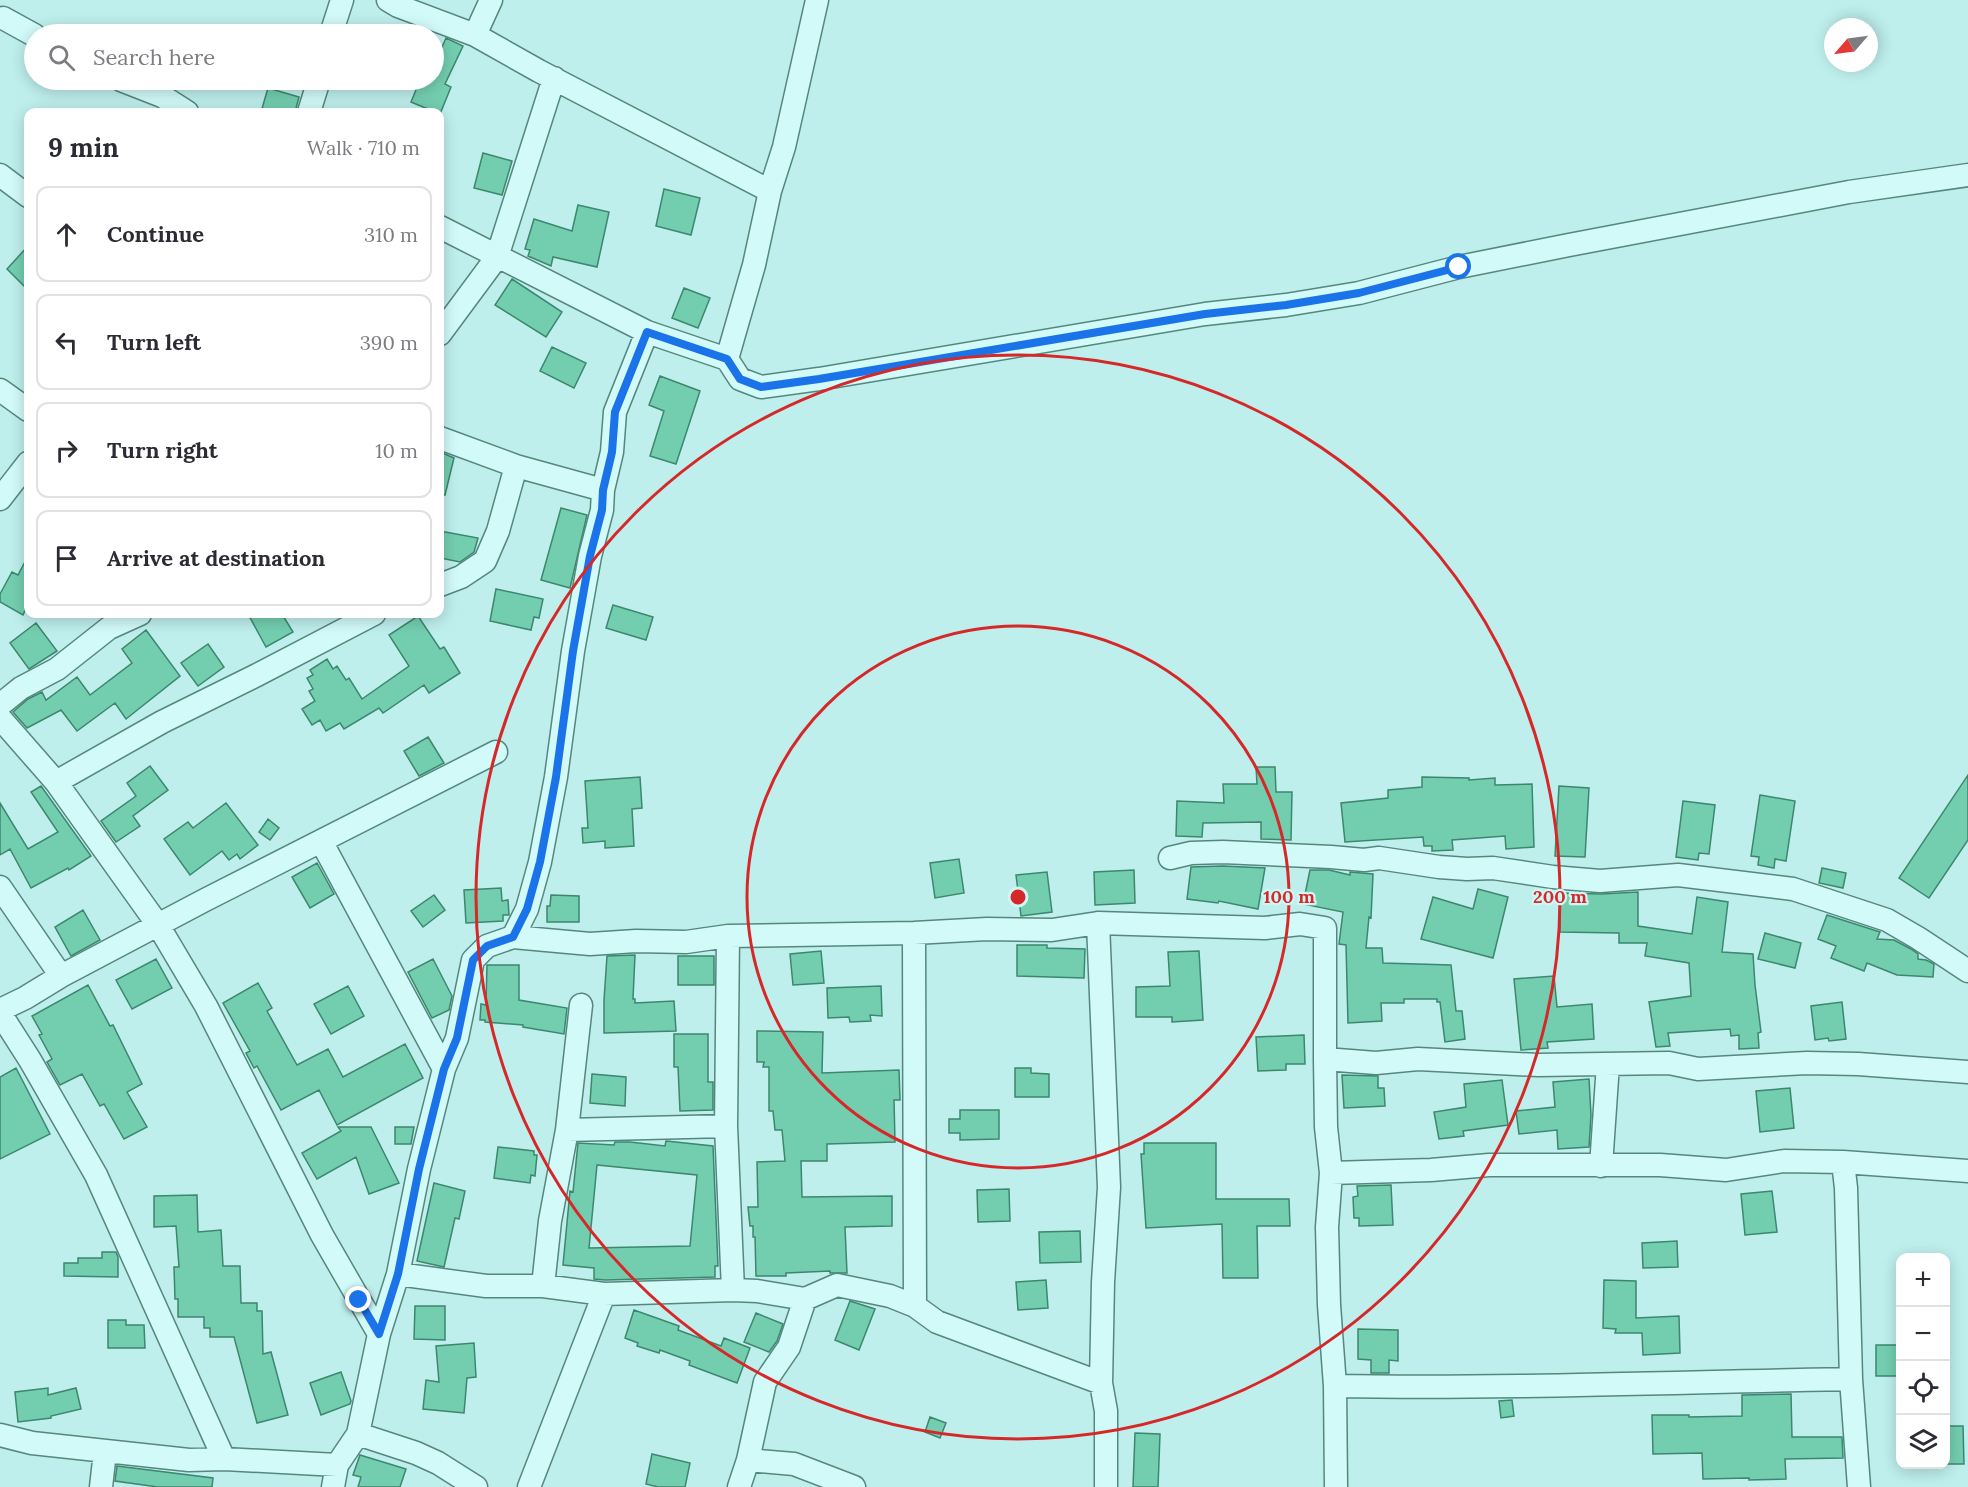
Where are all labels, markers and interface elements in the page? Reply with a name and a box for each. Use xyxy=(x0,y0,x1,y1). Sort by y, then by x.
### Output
north arrow xyxy=(1824,18,1878,72)
search box xyxy=(24,24,444,90)
icon: search xyxy=(45,41,78,74)
text: Search here xyxy=(93,43,215,71)
text: 9 min xyxy=(48,131,119,164)
text: Walk · 710 m xyxy=(307,135,420,160)
icon: ahead xyxy=(50,218,83,251)
text: Continue xyxy=(107,220,204,248)
text: 310 m xyxy=(364,222,418,247)
route start xyxy=(1445,253,1471,279)
icon: left xyxy=(50,326,83,359)
text: Turn left xyxy=(107,328,201,356)
text: 390 m xyxy=(360,330,418,355)
icon: right xyxy=(50,434,83,467)
text: Turn right xyxy=(107,436,218,464)
text: 10 m xyxy=(375,438,418,463)
icon: arrive xyxy=(50,542,83,575)
text: Arrive at destination xyxy=(107,544,325,572)
text: 100 m xyxy=(1263,885,1315,908)
text: 200 m xyxy=(1533,885,1587,908)
centre of rings xyxy=(1008,887,1028,907)
map controls xyxy=(1896,1253,1950,1469)
button: + xyxy=(1896,1253,1950,1307)
route end xyxy=(345,1286,371,1312)
button: − xyxy=(1896,1307,1950,1361)
button: locate xyxy=(1896,1361,1950,1415)
button: layers xyxy=(1896,1415,1950,1469)

